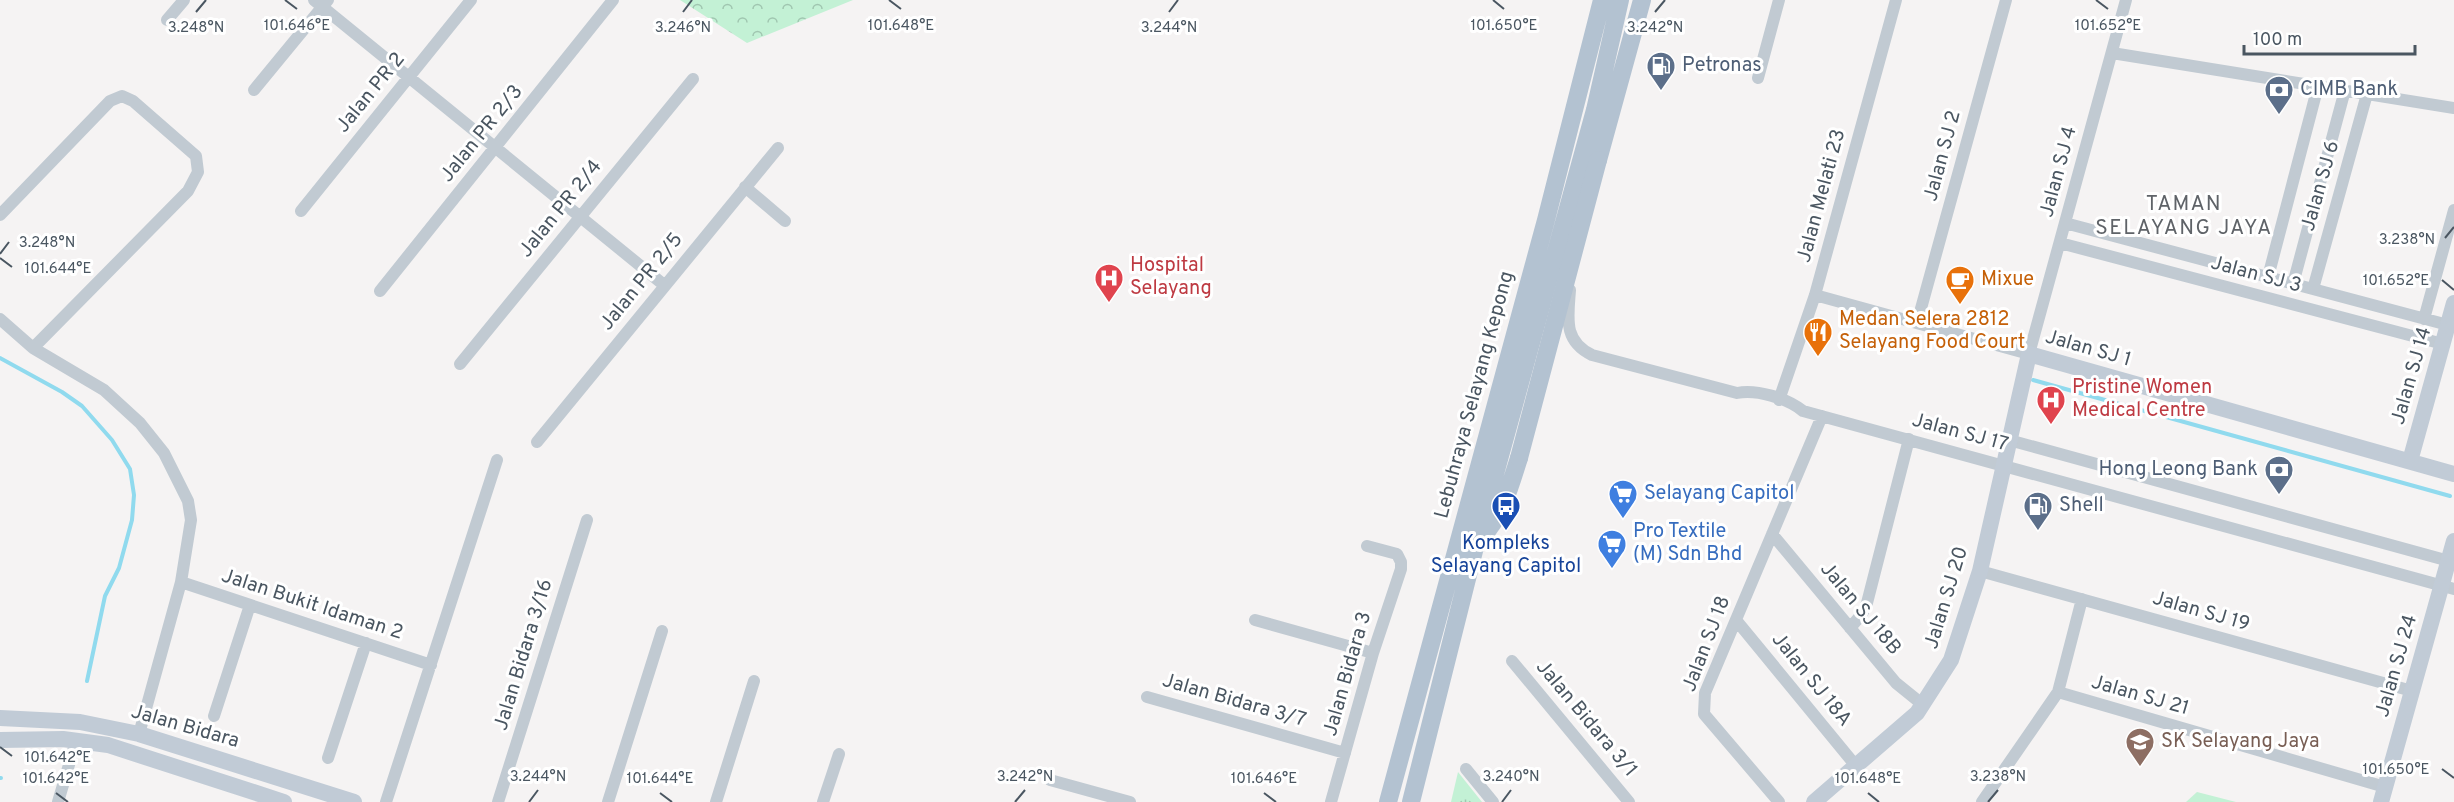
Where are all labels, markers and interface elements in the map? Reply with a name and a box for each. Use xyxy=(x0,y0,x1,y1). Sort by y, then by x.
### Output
text: 101.646°E xyxy=(264,17,330,36)
text: 101.648°E xyxy=(868,17,934,36)
text: 101.650°E xyxy=(1470,17,1538,36)
text: 101.652°E xyxy=(2075,17,2141,36)
scale bar xyxy=(2244,18,2415,56)
text: 3.248°N xyxy=(168,19,224,38)
text: 3.246°N xyxy=(655,19,711,38)
text: 3.244°N xyxy=(1141,19,1197,38)
text: 3.242°N xyxy=(1627,19,1683,38)
text: 100 m xyxy=(2253,29,2302,52)
street label: Jalan PR 2 xyxy=(331,47,411,139)
fuel station icon: Petronas xyxy=(1645,50,1677,92)
place label: Petronas xyxy=(1682,53,1762,79)
bank icon: CIMB Bank xyxy=(2263,74,2295,116)
place label: CIMB Bank xyxy=(2300,77,2398,103)
street label: Jalan PR 2/3 xyxy=(435,80,529,188)
street label: Jalan SJ 2 xyxy=(1918,108,1968,204)
street label: Jalan SJ 4 xyxy=(2034,124,2084,220)
street label: Jalan Melati 23 xyxy=(1792,126,1852,266)
street label: Jalan SJ 6 xyxy=(2296,138,2346,234)
street label: Jalan PR 2/4 xyxy=(514,155,608,263)
district label: TAMAN SELAYANG JAYA xyxy=(2095,191,2273,242)
street label: Jalan PR 2/5 xyxy=(595,228,689,336)
text: 3.238°N xyxy=(2379,231,2435,250)
text: 3.248°N xyxy=(19,234,75,253)
street label: Jalan SJ 3 xyxy=(2208,250,2304,300)
place label: Hospital Selayang xyxy=(1130,253,1212,302)
text: 101.644°E xyxy=(25,260,91,279)
hospital icon: Hospital Selayang xyxy=(1093,262,1125,304)
cafe icon: Mixue xyxy=(1944,264,1976,306)
place label: Mixue xyxy=(1981,267,2034,293)
street label: Lebuhraya Selayang Kepong xyxy=(1429,268,1521,522)
text: 101.652°E xyxy=(2363,272,2429,291)
place label: Medan Selera 2812 Selayang Food Court xyxy=(1839,307,2025,356)
restaurant icon: Medan Selera 2812 Selayang Food Court xyxy=(1802,316,1834,358)
street label: Jalan SJ 1 xyxy=(2042,324,2134,374)
street label: Jalan SJ 14 xyxy=(2386,324,2438,428)
place label: Pristine Women Medical Centre xyxy=(2072,375,2212,424)
hospital icon: Pristine Women Medical Centre xyxy=(2035,384,2067,426)
street label: Jalan SJ 17 xyxy=(1909,408,2011,458)
bank icon: Hong Leong Bank xyxy=(2263,454,2295,496)
place label: Hong Leong Bank xyxy=(2099,457,2258,483)
supermarket icon: Selayang Capitol xyxy=(1607,478,1639,520)
place label: Selayang Capitol xyxy=(1644,481,1794,507)
bus stop icon: Kompleks Selayang Capitol xyxy=(1490,490,1522,532)
fuel station icon: Shell xyxy=(2022,490,2054,532)
place label: Shell xyxy=(2059,493,2104,519)
place label: Pro Textile (M) Sdn Bhd xyxy=(1633,519,1742,568)
supermarket icon: Pro Textile (M) Sdn Bhd xyxy=(1596,528,1628,570)
place label: Kompleks Selayang Capitol xyxy=(1431,531,1581,580)
street label: Jalan SJ 20 xyxy=(1919,544,1975,652)
street label: Jalan SJ 18B xyxy=(1814,557,1906,661)
street label: Jalan Bukit Idaman 2 xyxy=(218,563,406,647)
street label: Jalan Bidara 3/16 xyxy=(489,576,559,734)
street label: Jalan SJ 19 xyxy=(2149,586,2253,638)
street label: Jalan SJ 18 xyxy=(1677,592,1737,696)
street label: Jalan Bidara 3 xyxy=(1318,609,1378,739)
street label: Jalan SJ 24 xyxy=(2370,612,2424,720)
street label: Jalan SJ 18A xyxy=(1765,628,1857,732)
street label: Jalan Bidara 3/1 xyxy=(1529,655,1643,783)
street label: Jalan Bidara 3/7 xyxy=(1159,668,1309,734)
street label: Jalan SJ 21 xyxy=(2088,670,2192,722)
street label: Jalan Bidara xyxy=(128,699,242,755)
school or university icon: SK Selayang Jaya xyxy=(2124,726,2156,768)
place label: SK Selayang Jaya xyxy=(2161,729,2320,755)
text: 101.642°E xyxy=(25,749,91,768)
text: 101.650°E xyxy=(2362,761,2430,780)
text: 3.244°N xyxy=(510,768,566,787)
text: 3.242°N xyxy=(997,768,1053,787)
text: 3.240°N xyxy=(1482,768,1540,787)
text: 3.238°N xyxy=(1970,768,2026,787)
text: 101.642°E xyxy=(23,770,89,789)
text: 101.644°E xyxy=(627,770,693,789)
text: 101.646°E xyxy=(1231,770,1297,789)
text: 101.648°E xyxy=(1835,770,1901,789)

